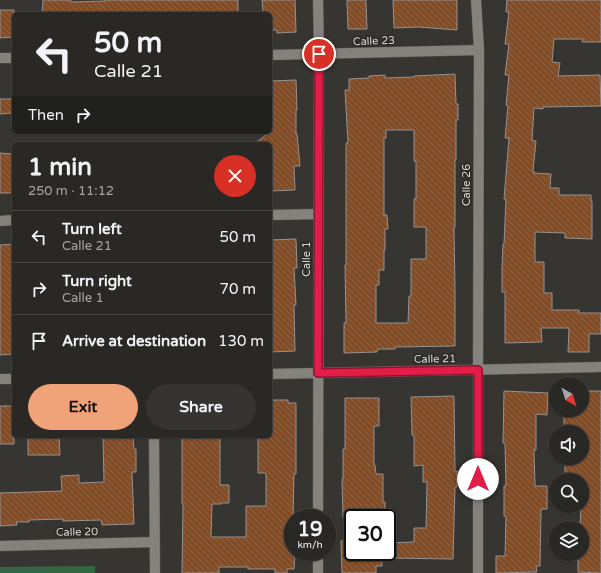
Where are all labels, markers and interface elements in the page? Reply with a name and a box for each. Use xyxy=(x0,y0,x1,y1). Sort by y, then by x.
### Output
text: 50 m xyxy=(94,26,162,60)
icon: left xyxy=(28,28,80,80)
street label: Calle 23 xyxy=(353,34,395,48)
pin xyxy=(302,37,336,71)
icon: arrive xyxy=(308,43,330,65)
text: Calle 21 xyxy=(94,60,163,82)
icon: right xyxy=(72,104,94,126)
text: Then xyxy=(28,106,64,124)
text: 1 min xyxy=(28,153,92,182)
button: close xyxy=(214,155,256,197)
street label: Calle 26 xyxy=(460,164,473,206)
text: 250 m · 11:12 xyxy=(28,183,114,199)
text: Turn left xyxy=(62,220,122,238)
icon: left xyxy=(28,226,50,248)
text: 50 m xyxy=(219,228,256,246)
text: Calle 21 xyxy=(62,238,112,254)
street label: Calle 1 xyxy=(300,241,313,277)
text: Turn right xyxy=(62,272,132,290)
icon: right xyxy=(28,278,50,300)
text: 70 m xyxy=(219,280,256,298)
text: Calle 1 xyxy=(62,290,104,306)
icon: arrive xyxy=(28,330,50,352)
text: Arrive at destination xyxy=(62,332,206,350)
text: 130 m xyxy=(218,332,264,350)
street label: Calle 21 xyxy=(414,352,456,366)
north arrow xyxy=(549,377,589,417)
map controls xyxy=(549,377,589,561)
button: Exit xyxy=(28,384,138,430)
button: Share xyxy=(146,384,256,430)
button: sound xyxy=(549,425,589,465)
position arrow xyxy=(457,458,499,500)
button: search xyxy=(549,473,589,513)
speed limit sign: 30 xyxy=(344,509,396,561)
text: 19 xyxy=(297,518,323,542)
button: layers xyxy=(549,521,589,561)
street label: Calle 20 xyxy=(56,525,98,539)
text: km/h xyxy=(297,539,323,551)

